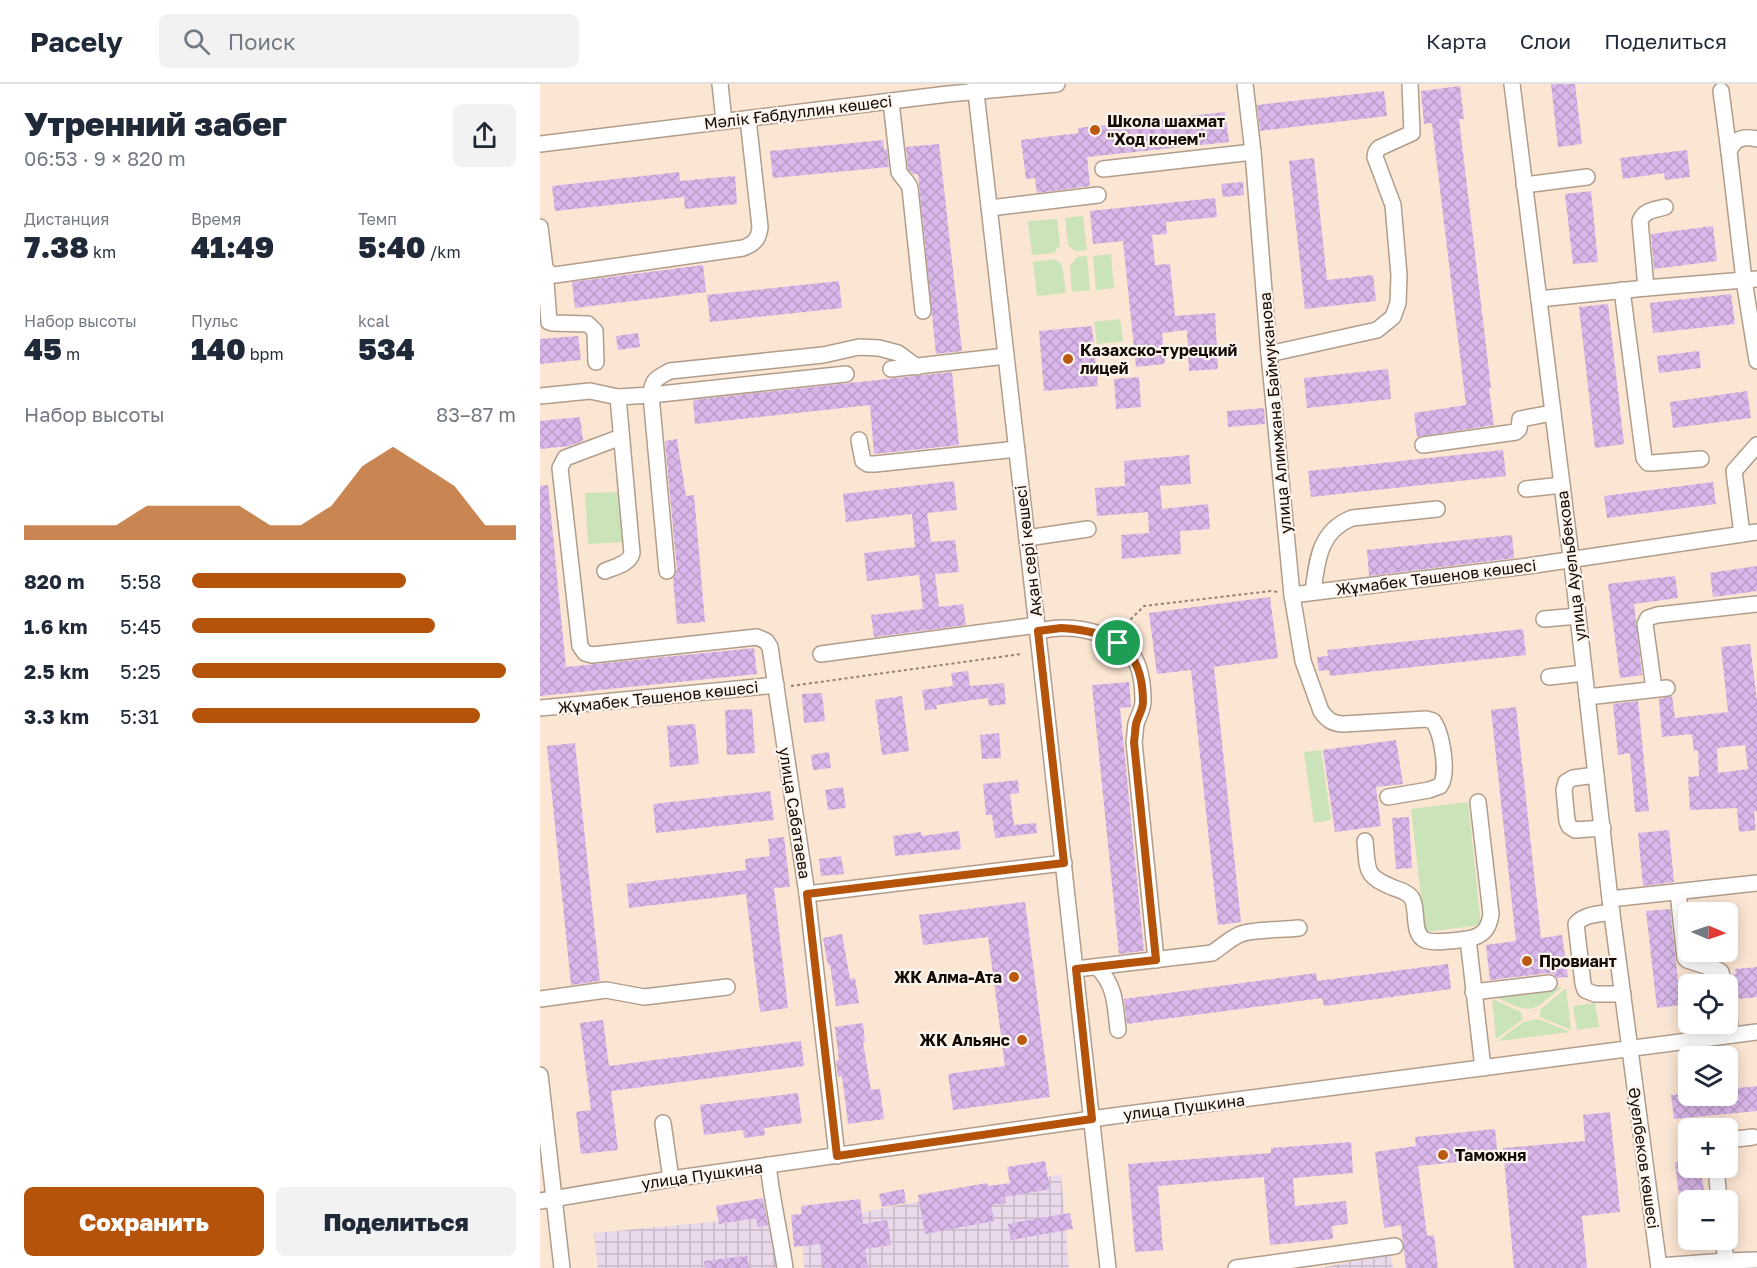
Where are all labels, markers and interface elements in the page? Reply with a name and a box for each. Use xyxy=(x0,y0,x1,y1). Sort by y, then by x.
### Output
search box xyxy=(159,14,579,68)
text: Pacely xyxy=(30,25,123,58)
icon: search xyxy=(180,25,213,58)
text: Поиск xyxy=(228,28,296,55)
text: Карта xyxy=(1426,28,1487,54)
text: Слои xyxy=(1520,28,1571,54)
text: Поделиться xyxy=(1604,28,1727,54)
street label: Мәлік Ғабдуллин көшесі xyxy=(703,91,893,133)
text: Утренний забег xyxy=(24,104,287,143)
button: share xyxy=(453,104,516,167)
place label: Школа шахмат "Ход конем" xyxy=(1107,111,1225,149)
marker: Школа шахмат "Ход конем" xyxy=(1088,123,1102,137)
text: 06:53 · 9 × 820 m xyxy=(24,146,186,170)
text: Дистанция xyxy=(24,209,109,229)
text: Время xyxy=(191,209,241,229)
text: Темп xyxy=(358,209,397,229)
text: 7.38 xyxy=(24,229,89,265)
text: 41:49 xyxy=(191,229,274,265)
text: 5:40 xyxy=(358,229,426,265)
text: km xyxy=(89,242,116,262)
text: /km xyxy=(426,242,461,262)
street label: улица Алимжана Баймуканова xyxy=(1254,291,1296,535)
text: Набор высоты xyxy=(24,311,137,331)
text: Пульс xyxy=(191,311,238,331)
text: kcal xyxy=(358,311,390,331)
text: 45 xyxy=(24,331,62,367)
text: 140 xyxy=(191,331,246,367)
text: 534 xyxy=(358,331,415,367)
place label: Казахско-турецкий лицей xyxy=(1080,340,1237,378)
text: m xyxy=(62,344,80,364)
text: bpm xyxy=(246,344,284,364)
marker: Казахско-турецкий лицей xyxy=(1061,352,1075,366)
text: Набор высоты xyxy=(24,402,165,426)
text: 83–87 m xyxy=(436,402,516,426)
street label: Ақан сері көшесі xyxy=(1010,484,1046,618)
street label: улица Ауельбекова xyxy=(1552,490,1590,642)
street label: Жұмабек Тәшенов көшесі xyxy=(1335,555,1537,599)
text: 820 m xyxy=(24,569,85,593)
text: 5:58 xyxy=(120,569,161,593)
text: 1.6 km xyxy=(24,614,88,638)
text: 5:45 xyxy=(120,614,161,638)
pin xyxy=(1092,617,1143,668)
icon: arrive xyxy=(1101,626,1134,659)
text: 2.5 km xyxy=(24,659,89,683)
text: 5:25 xyxy=(120,659,161,683)
street label: Жұмабек Тәшенов көшесі xyxy=(557,676,759,718)
text: 3.3 km xyxy=(24,704,89,728)
text: 5:31 xyxy=(120,704,159,728)
street label: улица Сабатаева xyxy=(775,746,815,880)
north arrow xyxy=(1678,902,1738,962)
map controls xyxy=(1678,902,1738,1250)
place label: Провиант xyxy=(1539,951,1617,971)
marker: Провиант xyxy=(1520,954,1534,968)
place label: ЖК Алма-Ата xyxy=(894,967,1002,987)
marker: ЖК Алма-Ата xyxy=(1007,970,1021,984)
button: locate xyxy=(1678,974,1738,1034)
place label: ЖК Альянс xyxy=(920,1030,1010,1050)
marker: ЖК Альянс xyxy=(1015,1033,1029,1047)
button: layers xyxy=(1678,1046,1738,1106)
street label: Әуелбеков көшесі xyxy=(1624,1086,1664,1230)
street label: улица Пушкина xyxy=(1122,1090,1246,1124)
button: + xyxy=(1678,1118,1738,1178)
place label: Таможня xyxy=(1455,1145,1526,1165)
marker: Таможня xyxy=(1436,1148,1450,1162)
street label: улица Пушкина xyxy=(640,1157,764,1193)
button: Сохранить xyxy=(24,1187,264,1256)
button: Поделиться xyxy=(276,1187,516,1256)
button: − xyxy=(1678,1190,1738,1250)

